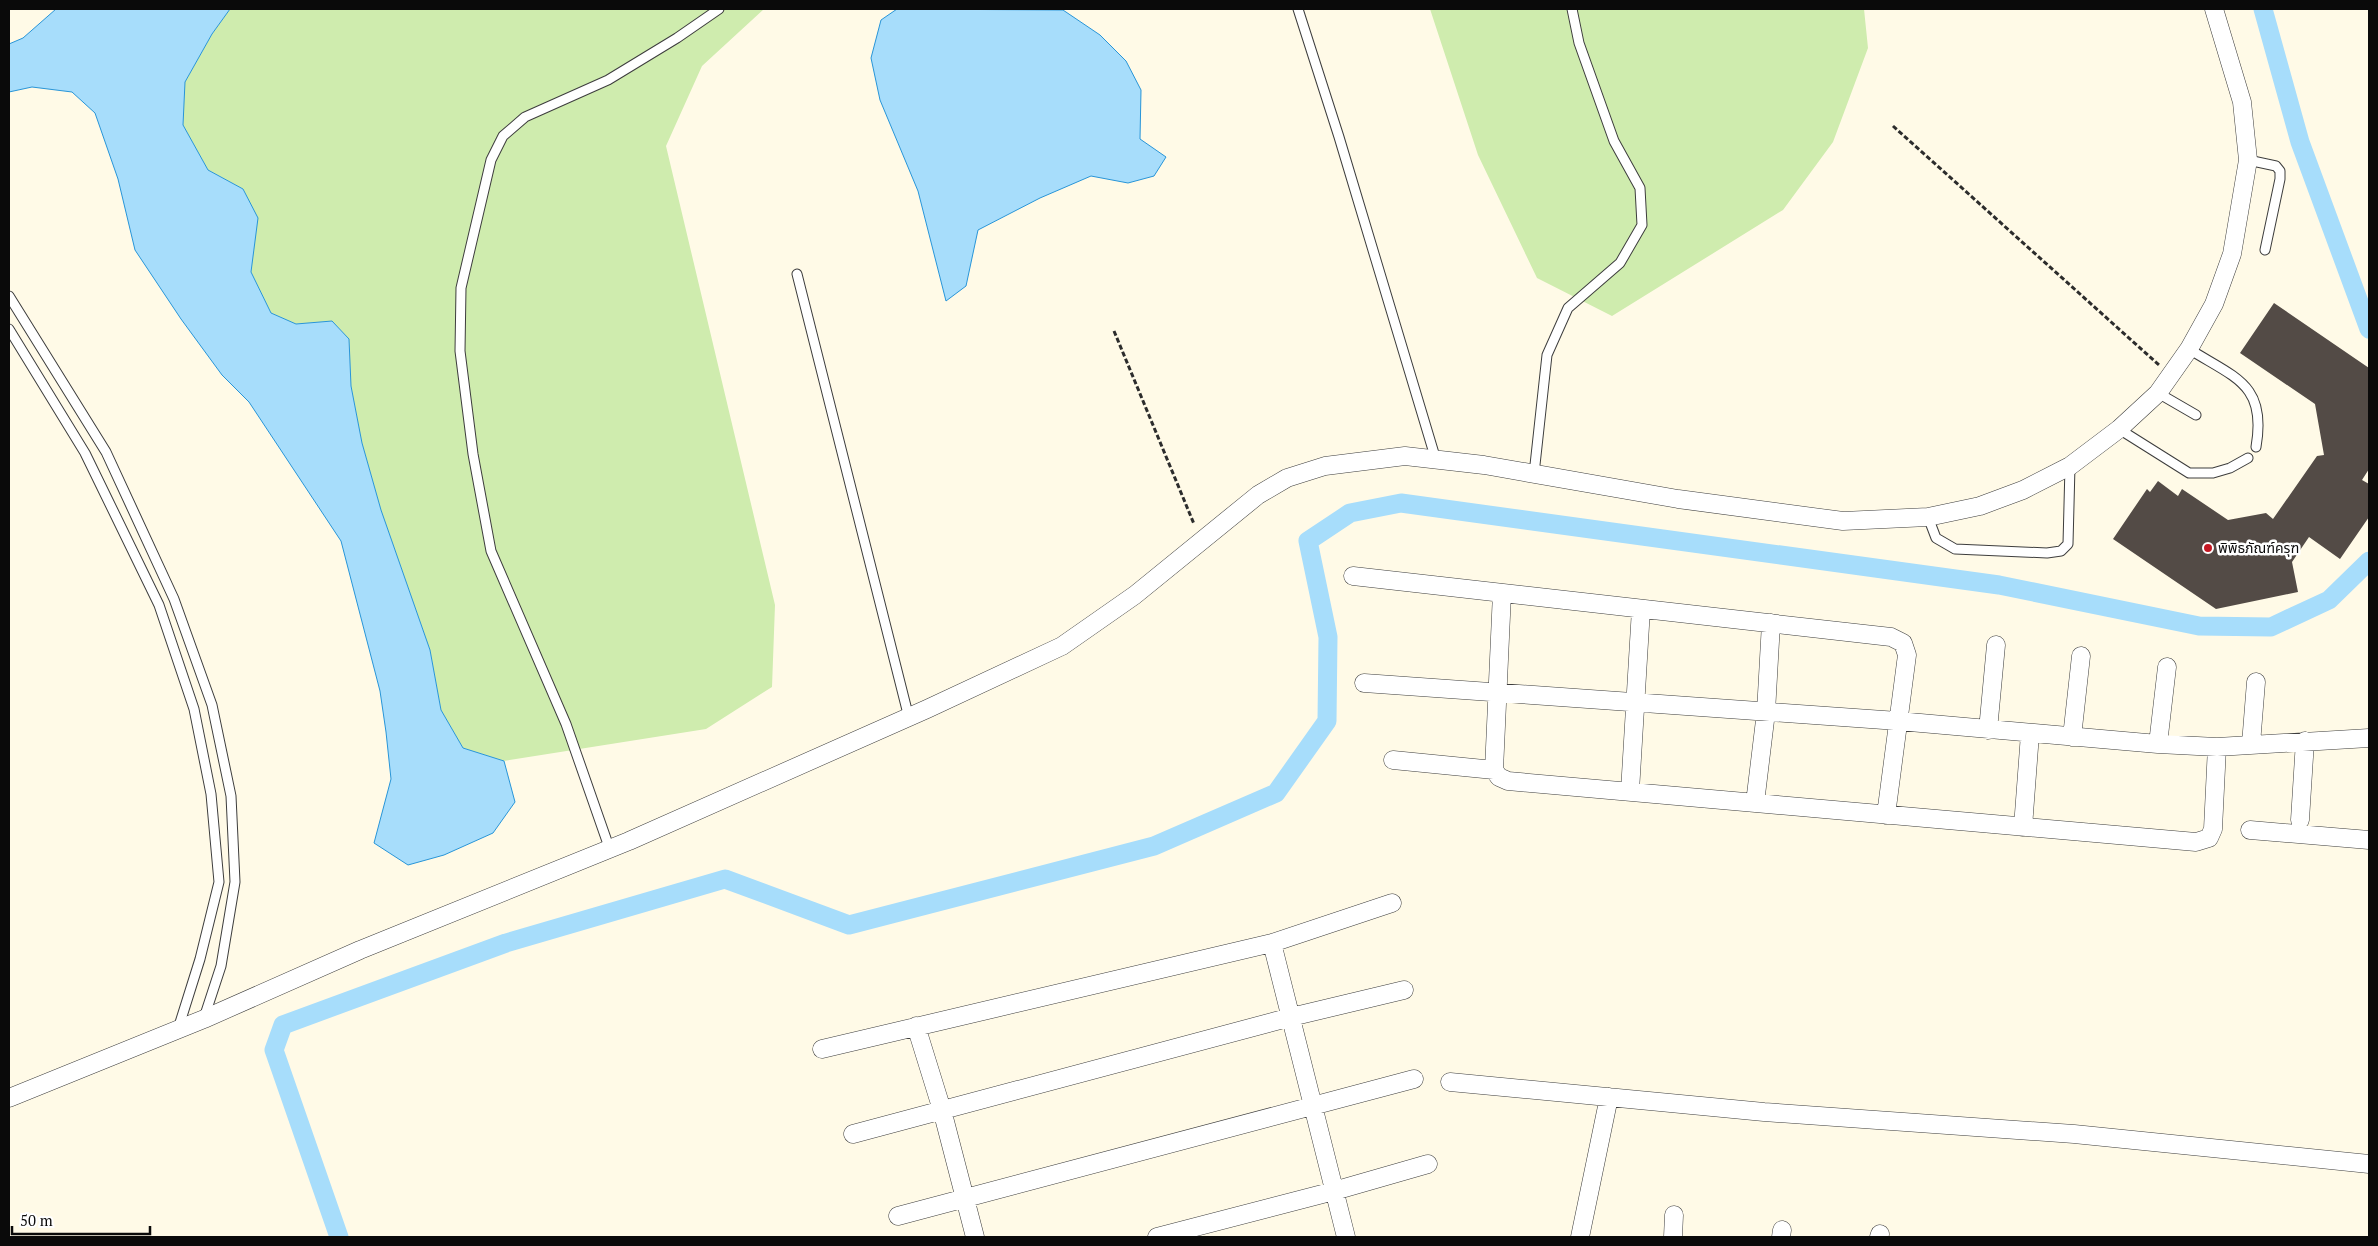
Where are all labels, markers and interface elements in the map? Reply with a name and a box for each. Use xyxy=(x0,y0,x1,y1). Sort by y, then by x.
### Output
place label: พิพิธภัณฑ์ครุฑ xyxy=(2218,538,2299,557)
marker: พิพิธภัณฑ์ครุฑ xyxy=(2202,542,2214,554)
scale bar xyxy=(12,1204,150,1236)
text: 50 m xyxy=(20,1210,53,1230)

